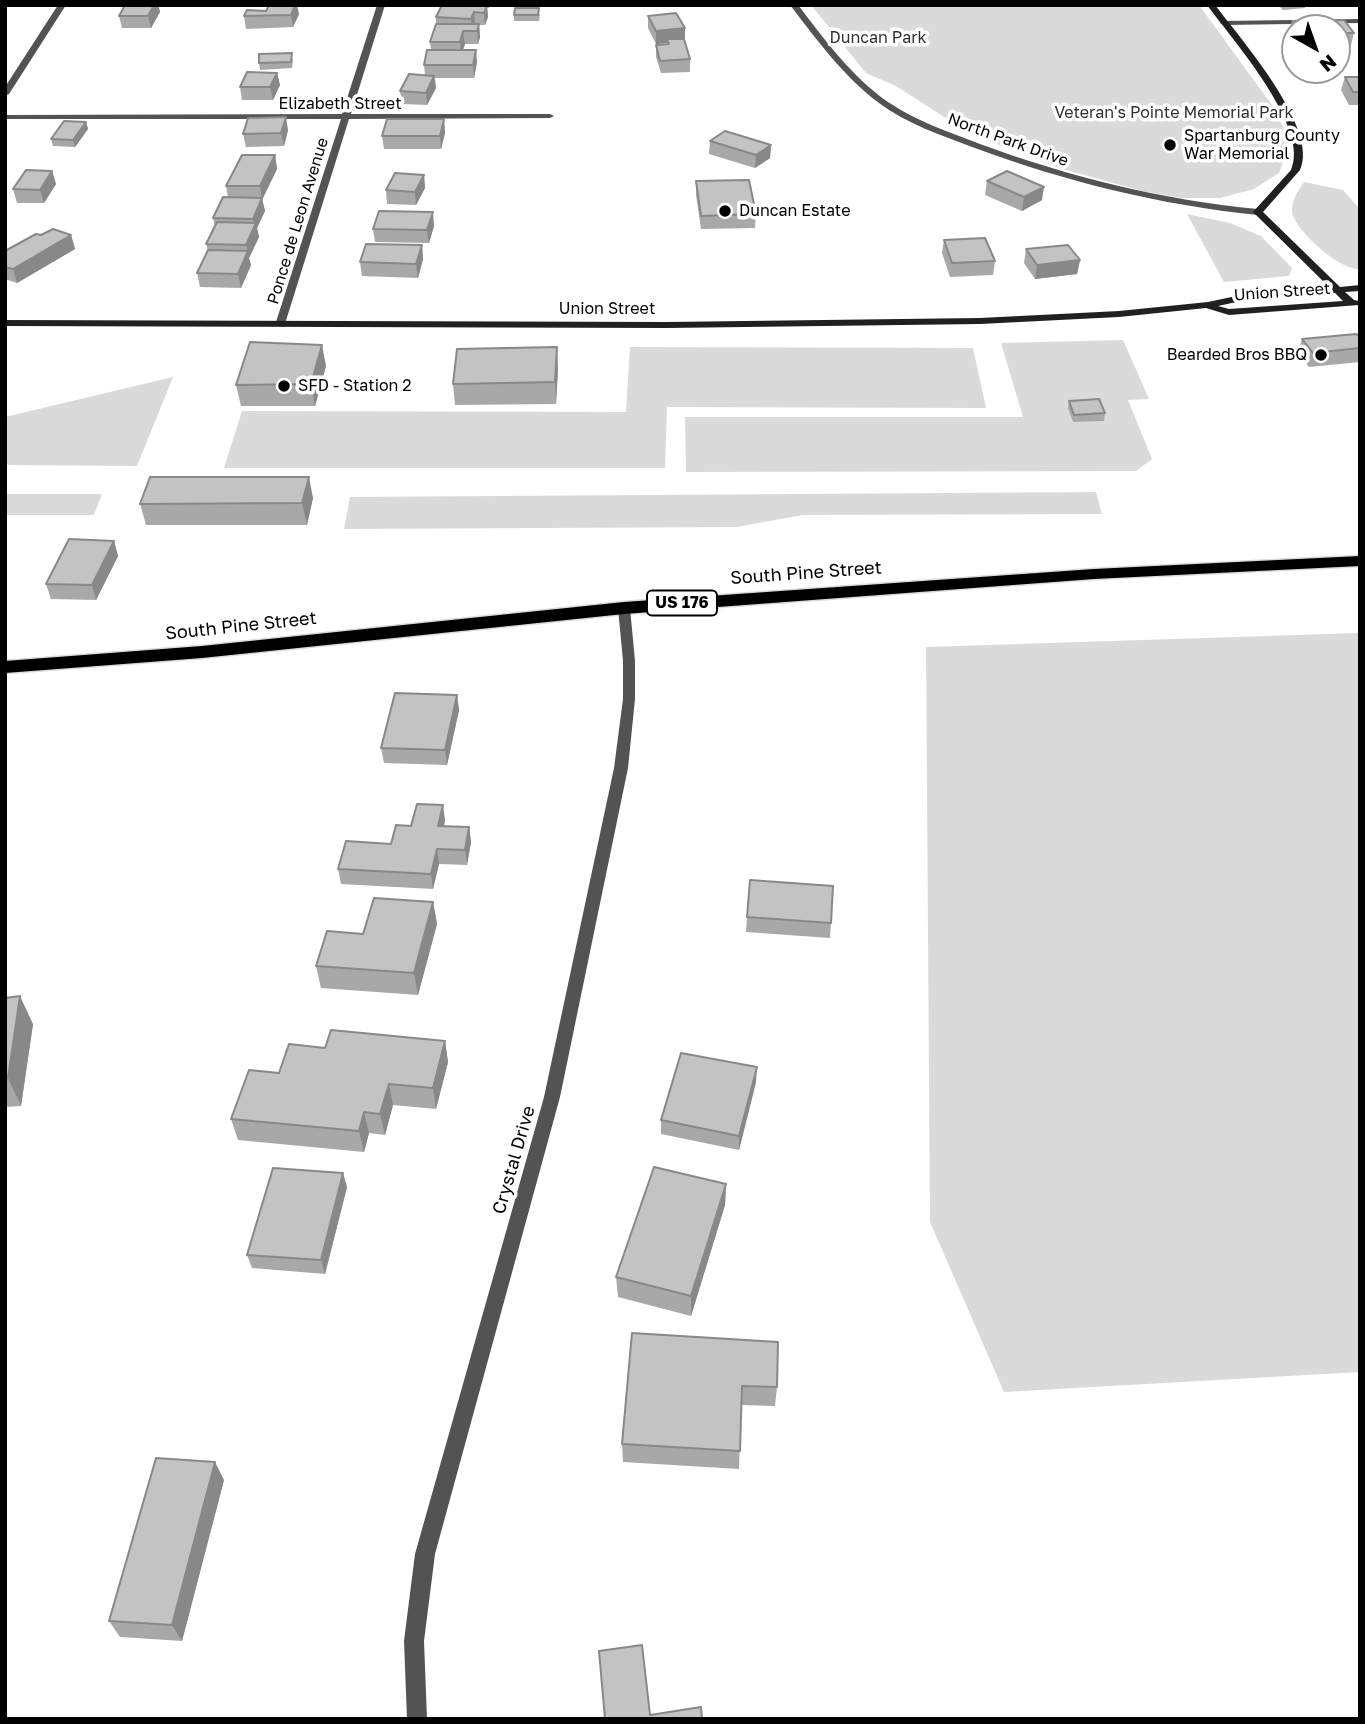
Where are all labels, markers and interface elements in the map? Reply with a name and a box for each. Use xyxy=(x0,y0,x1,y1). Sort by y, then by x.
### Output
north arrow xyxy=(1281,14,1351,84)
park label: Duncan Park xyxy=(830,28,926,48)
text: N xyxy=(1316,50,1341,77)
street label: Elizabeth Street xyxy=(278,94,402,114)
park label: Veteran's Pointe Memorial Park xyxy=(1054,103,1294,123)
street label: North Park Drive xyxy=(945,109,1071,171)
place label: Spartanburg County War Memorial xyxy=(1184,126,1340,164)
street label: Ponce de Leon Avenue xyxy=(264,135,332,307)
marker: Spartanburg County War Memorial xyxy=(1162,137,1178,153)
place label: Duncan Estate xyxy=(739,201,851,221)
marker: Duncan Estate xyxy=(717,203,733,219)
street label: Union Street xyxy=(1233,279,1331,305)
street label: Union Street xyxy=(559,299,655,319)
place label: Bearded Bros BBQ xyxy=(1167,345,1307,365)
marker: Bearded Bros BBQ xyxy=(1313,347,1329,363)
place label: SFD - Station 2 xyxy=(298,376,412,396)
marker: SFD - Station 2 xyxy=(276,378,292,394)
street label: South Pine Street xyxy=(729,557,883,589)
road number: US 176 xyxy=(647,590,717,616)
street label: South Pine Street xyxy=(164,607,318,645)
street label: Crystal Drive xyxy=(488,1103,540,1217)

